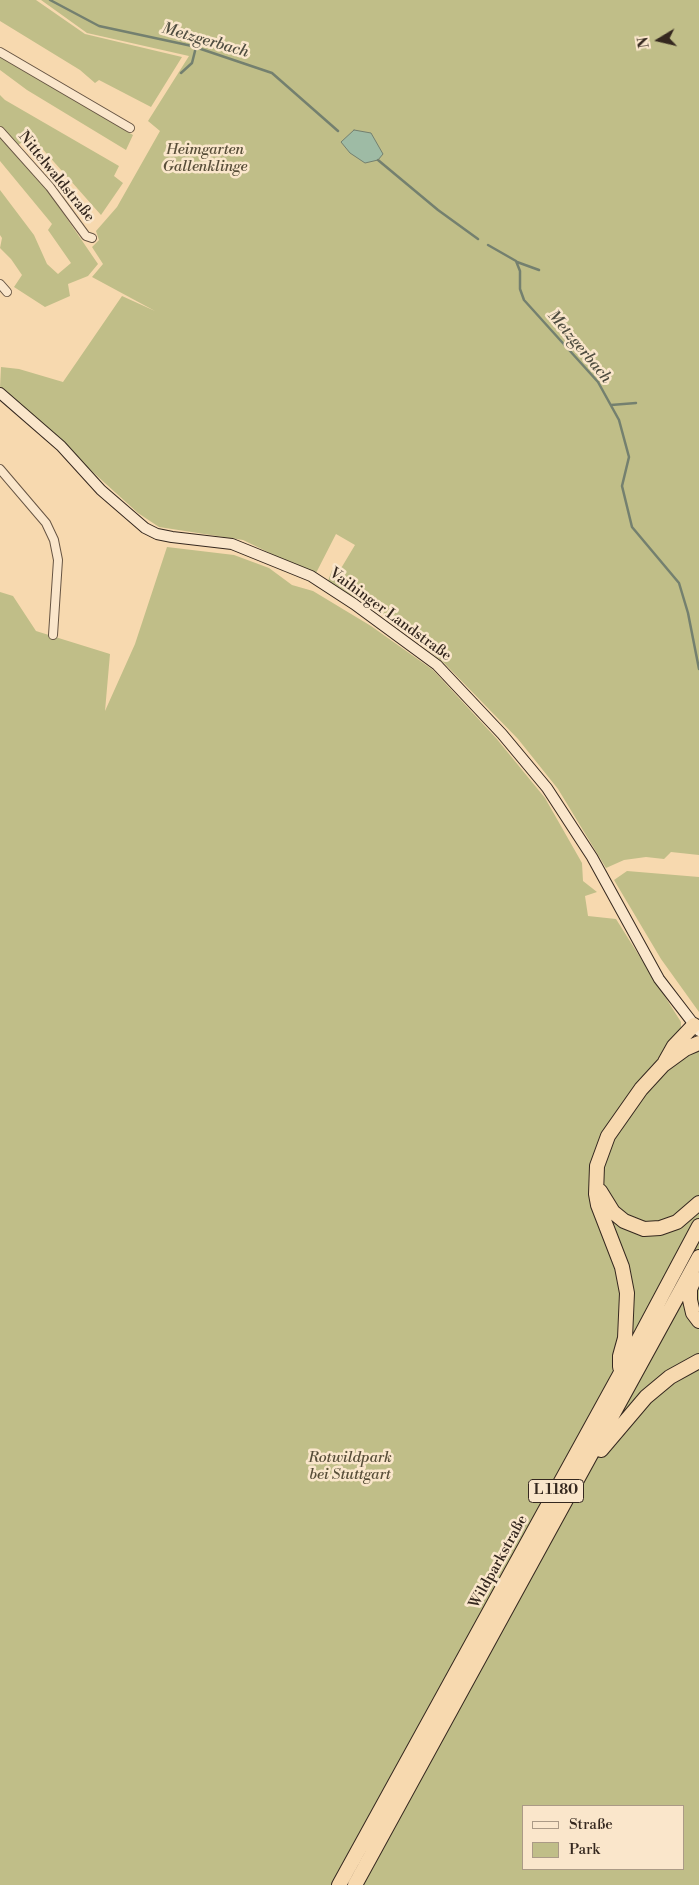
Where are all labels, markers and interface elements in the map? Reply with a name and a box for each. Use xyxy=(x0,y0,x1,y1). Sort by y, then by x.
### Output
north arrow xyxy=(634,15,684,65)
water label: Metzgerbach xyxy=(159,19,251,63)
text: N xyxy=(634,35,654,49)
street label: Nittelwaldstraße xyxy=(14,128,98,226)
park label: Heimgarten Gallenklinge xyxy=(163,141,247,176)
water label: Metzgerbach xyxy=(543,307,615,387)
street label: Vaihinger Landstraße xyxy=(325,565,455,665)
park label: Rotwildpark bei Stuttgart xyxy=(308,1449,392,1484)
road number: L 1180 xyxy=(528,1480,584,1502)
street label: Wildparkstraße xyxy=(466,1512,532,1612)
legend xyxy=(522,1805,684,1870)
text: Straße xyxy=(569,1815,613,1834)
text: Park xyxy=(569,1840,600,1859)

